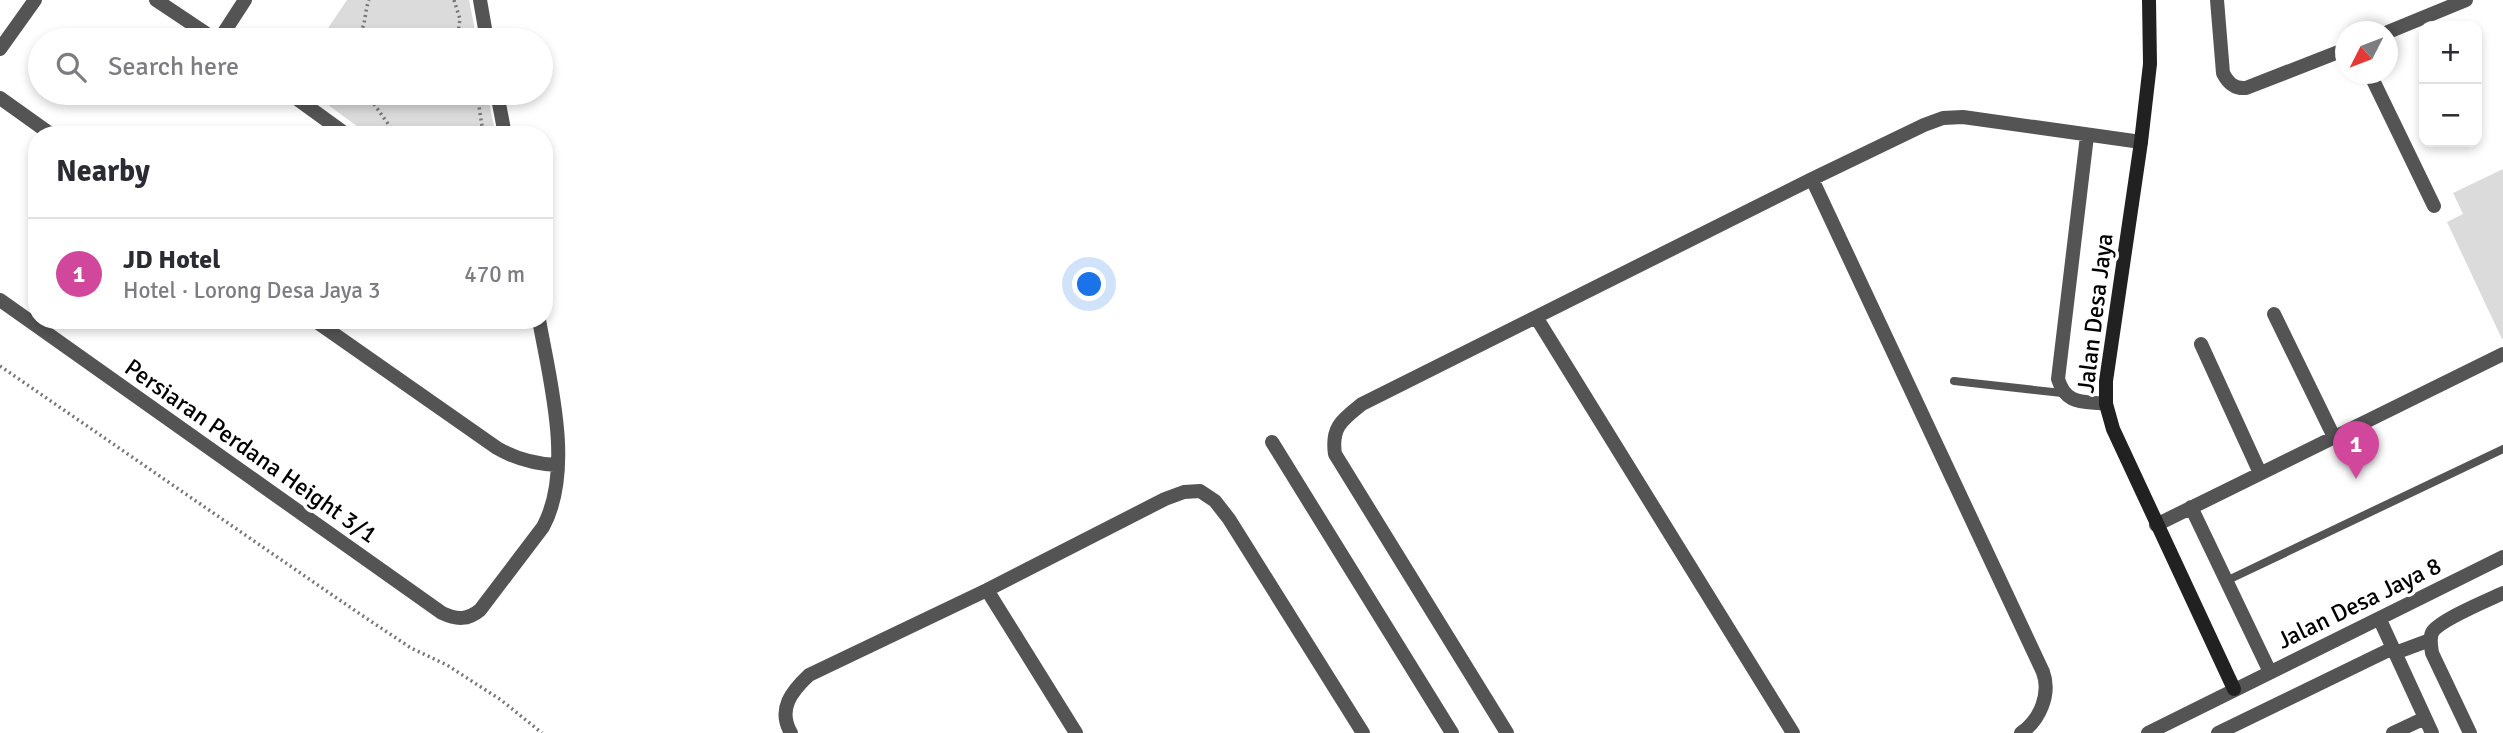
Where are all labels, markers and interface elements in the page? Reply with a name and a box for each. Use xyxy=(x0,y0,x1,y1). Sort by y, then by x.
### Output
north arrow xyxy=(2335,21,2398,84)
map controls xyxy=(2419,21,2482,147)
button: + xyxy=(2419,21,2482,84)
search box xyxy=(28,28,553,105)
icon: search xyxy=(52,48,90,86)
text: Search here xyxy=(108,51,239,83)
button: − xyxy=(2419,84,2482,147)
text: Nearby xyxy=(56,153,150,190)
street label: Jalan Desa Jaya xyxy=(2070,232,2120,394)
text: JD Hotel xyxy=(123,244,220,276)
text: 1 xyxy=(73,260,85,289)
text: 470 m xyxy=(464,260,525,289)
your location xyxy=(1072,267,1106,301)
text: Hotel · Lorong Desa Jaya 3 xyxy=(123,276,380,305)
street label: Persiaran Perdana Height 3/1 xyxy=(119,352,383,550)
pin: 1 xyxy=(2333,421,2379,479)
street label: Jalan Desa Jaya 8 xyxy=(2272,550,2446,656)

